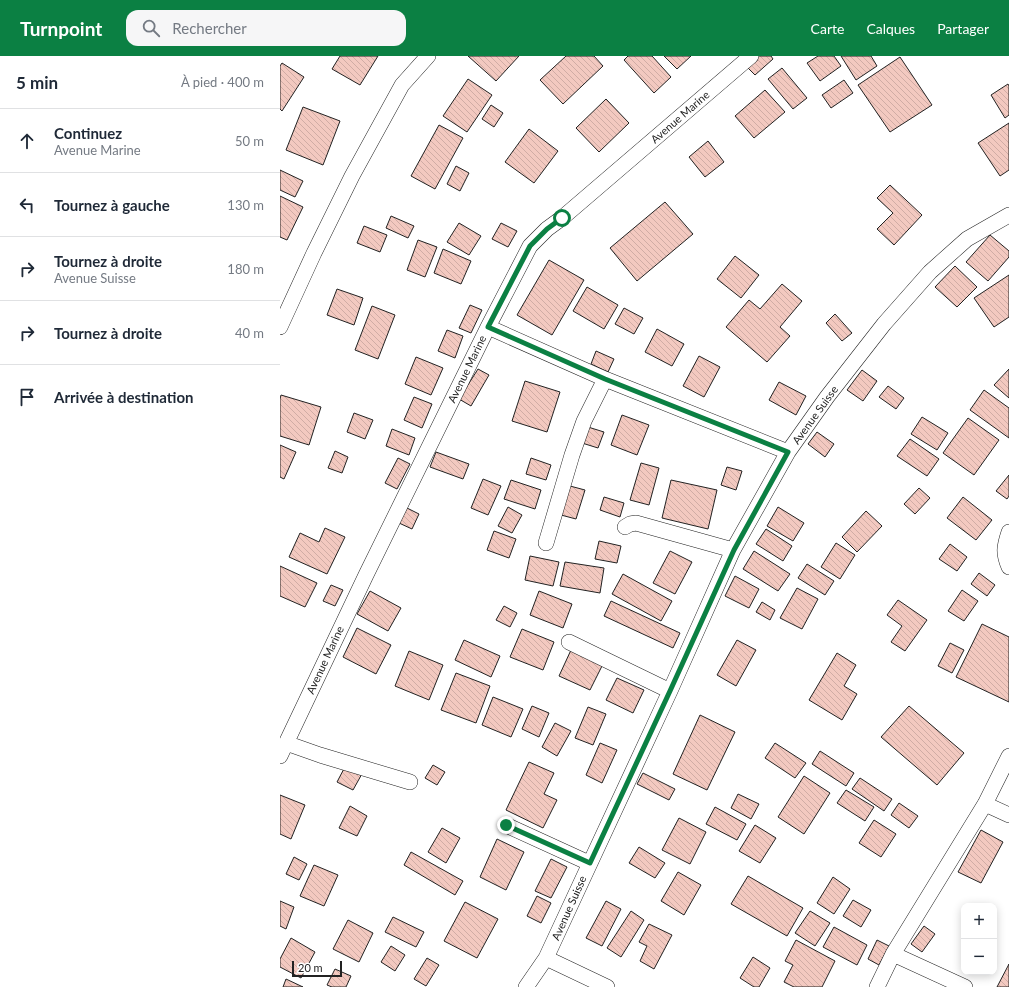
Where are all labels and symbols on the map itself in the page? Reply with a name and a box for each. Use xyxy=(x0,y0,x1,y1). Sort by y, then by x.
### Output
street label: Avenue Marine xyxy=(648,88,712,146)
route start xyxy=(553,209,571,227)
street label: Avenue Marine xyxy=(445,333,489,405)
street label: Avenue Suisse xyxy=(789,383,840,447)
street label: Avenue Marine xyxy=(303,624,346,696)
route end xyxy=(497,816,515,834)
street label: Avenue Suisse xyxy=(549,873,589,942)
scale bar xyxy=(292,959,342,978)

